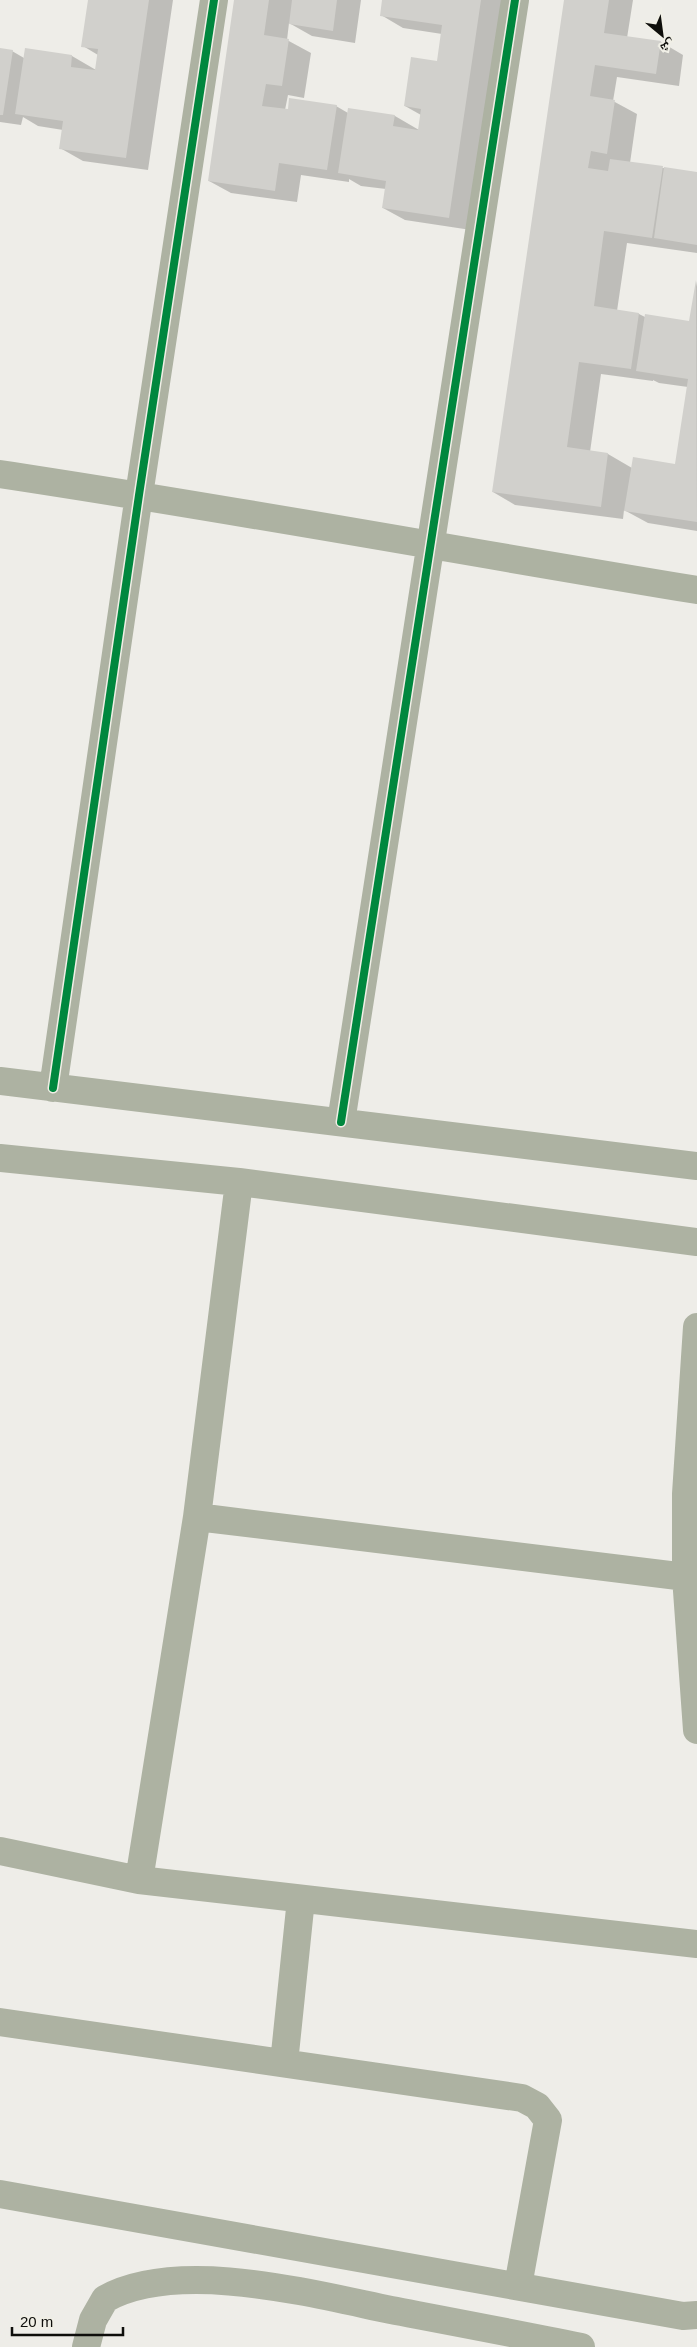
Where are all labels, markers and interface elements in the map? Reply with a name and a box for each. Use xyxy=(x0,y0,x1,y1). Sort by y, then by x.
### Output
north arrow xyxy=(637,10,687,60)
text: ش xyxy=(657,35,679,57)
scale bar xyxy=(12,2304,124,2336)
text: 20 m xyxy=(20,2313,53,2330)

